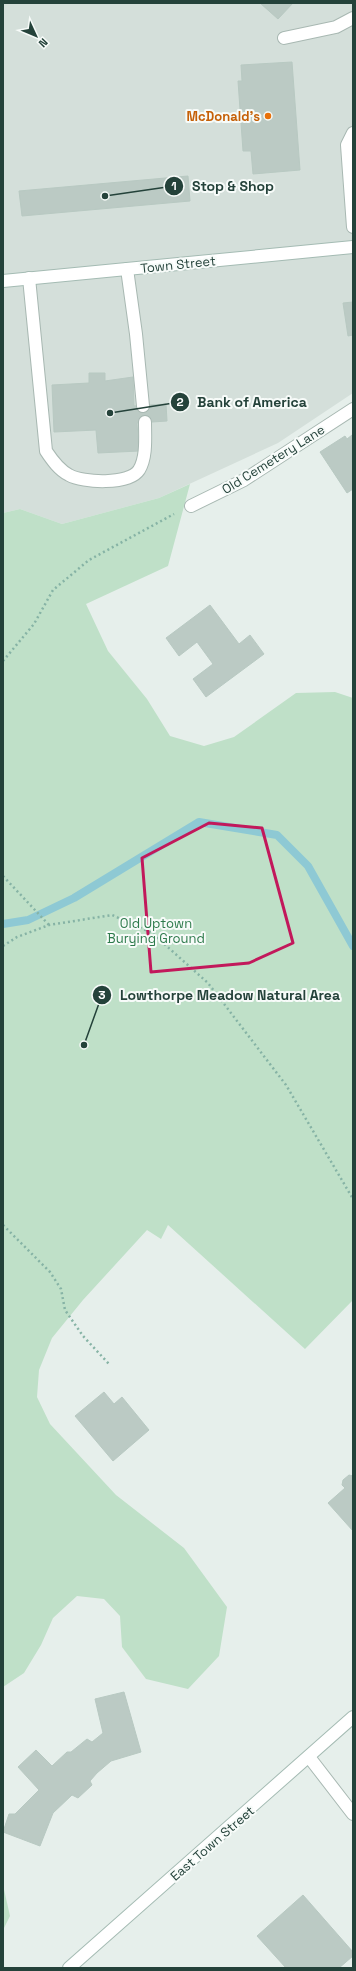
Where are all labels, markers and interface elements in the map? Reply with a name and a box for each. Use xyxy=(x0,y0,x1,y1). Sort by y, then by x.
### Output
north arrow xyxy=(16,16,56,56)
text: N xyxy=(36,35,51,50)
place label: McDonald's xyxy=(187,108,260,125)
marker: McDonald's xyxy=(263,111,273,121)
callout: Stop & Shop xyxy=(164,173,282,199)
text: Stop & Shop xyxy=(192,177,274,195)
text: 1 xyxy=(171,178,177,194)
street label: Town Street xyxy=(140,252,217,277)
callout: Bank of America xyxy=(170,389,315,415)
text: Bank of America xyxy=(197,393,307,411)
text: 2 xyxy=(176,394,184,410)
street label: Old Cemetery Lane xyxy=(219,421,328,498)
park label: Old Uptown Burying Ground xyxy=(107,915,205,947)
callout: Lowthorpe Meadow Natural Area xyxy=(92,982,349,1008)
text: Lowthorpe Meadow Natural Area xyxy=(120,986,340,1004)
text: 3 xyxy=(98,987,106,1003)
street label: East Town Street xyxy=(167,1802,258,1885)

